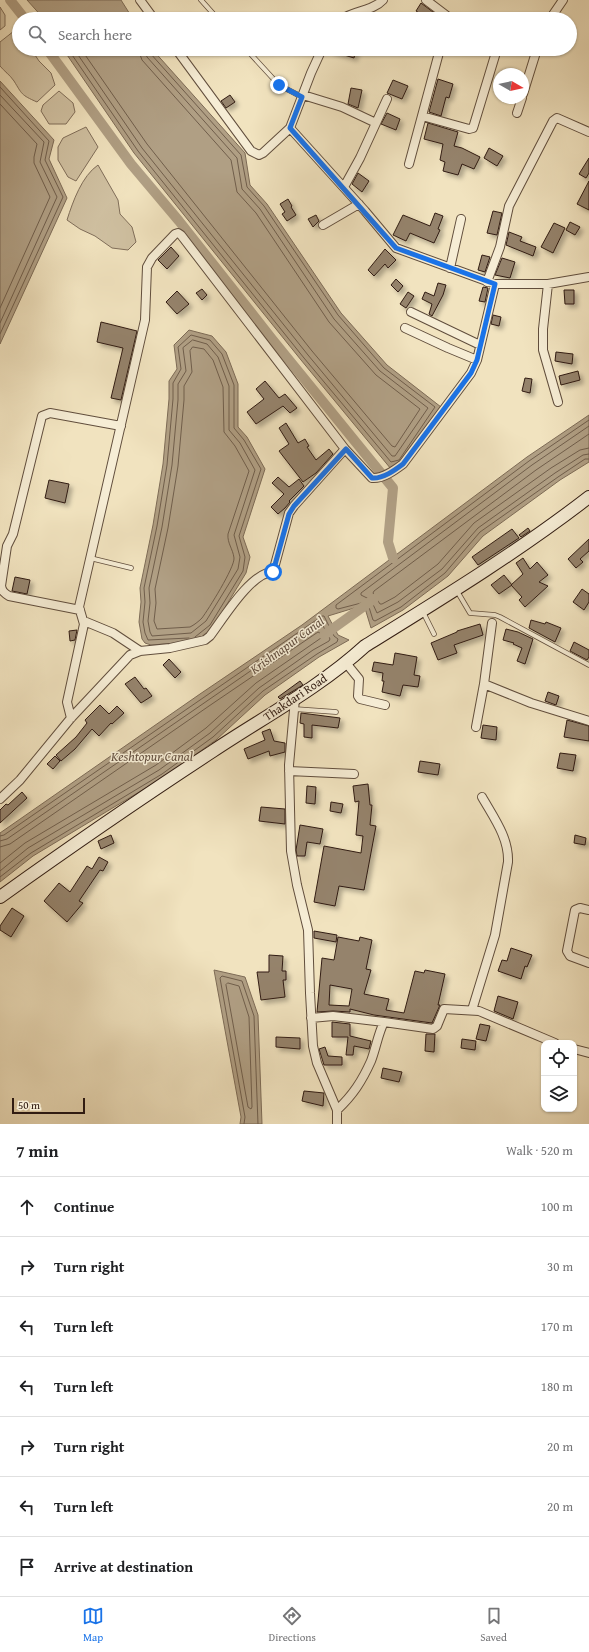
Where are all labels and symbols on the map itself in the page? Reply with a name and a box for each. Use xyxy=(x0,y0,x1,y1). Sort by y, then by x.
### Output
north arrow xyxy=(493,68,529,104)
route end xyxy=(270,76,288,94)
route start xyxy=(264,563,282,581)
water label: Krishnapur Canal xyxy=(245,612,328,679)
street label: Thakdari Road xyxy=(260,669,331,725)
water label: Keshtopur Canal xyxy=(110,747,193,766)
scale bar xyxy=(12,1096,85,1115)

